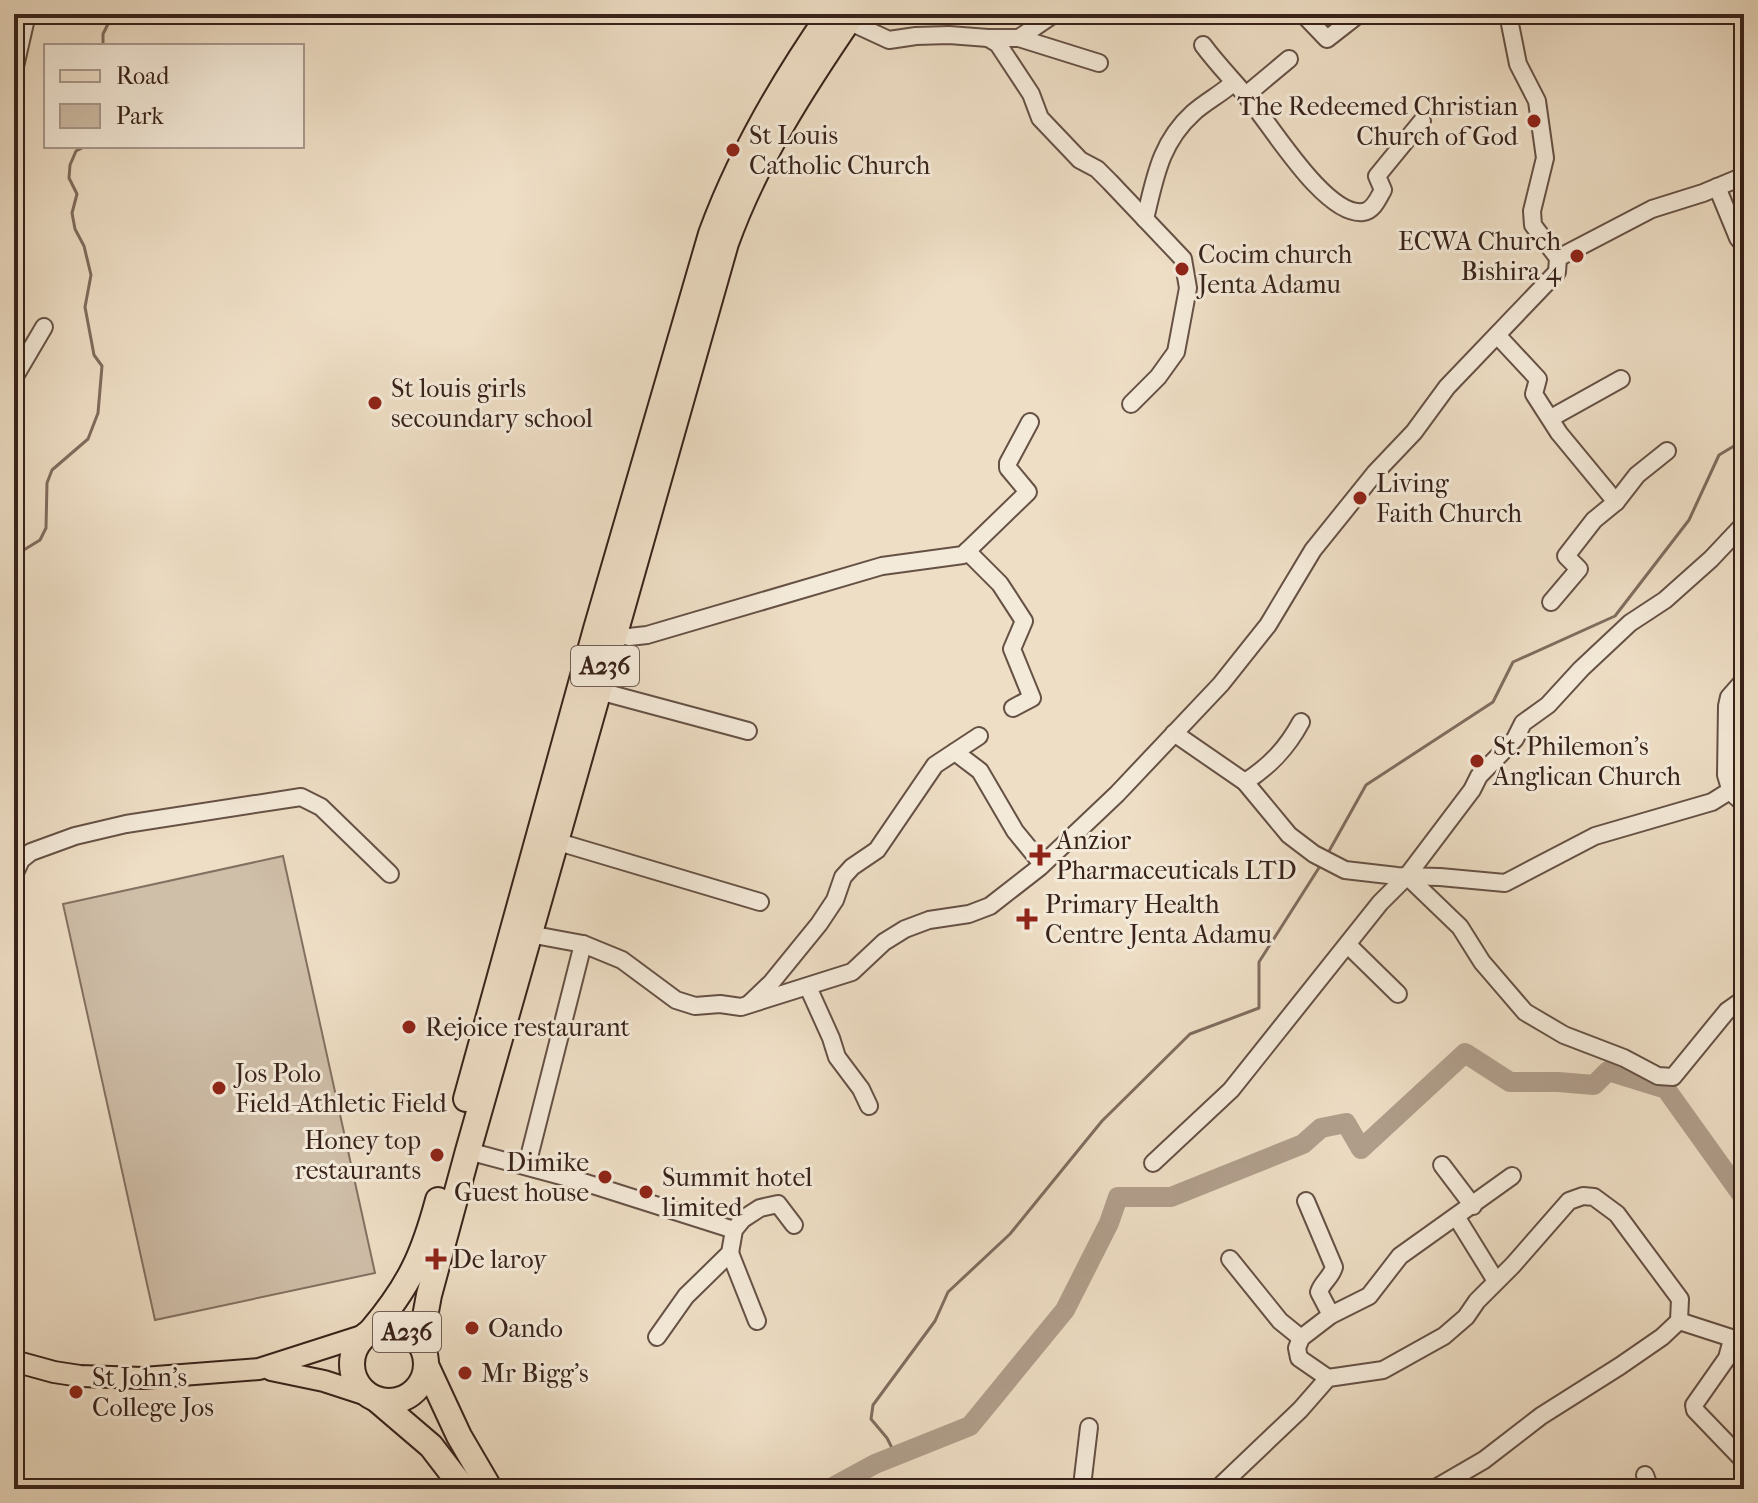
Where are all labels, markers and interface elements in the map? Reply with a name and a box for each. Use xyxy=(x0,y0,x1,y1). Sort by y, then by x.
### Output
legend xyxy=(44,44,304,148)
text: Road xyxy=(116,62,170,90)
place label: The Redeemed Christian Church of God xyxy=(1237,91,1519,152)
text: Park xyxy=(116,102,164,130)
marker: The Redeemed Christian Church of God xyxy=(1525,112,1543,130)
place label: St Louis Catholic Church xyxy=(749,120,931,181)
marker: St Louis Catholic Church xyxy=(724,141,742,159)
place label: ECWA Church Bishira 4 xyxy=(1398,226,1562,287)
place label: Cocim church Jenta Adamu xyxy=(1196,239,1353,300)
marker: ECWA Church Bishira 4 xyxy=(1568,247,1586,265)
marker: Cocim church Jenta Adamu xyxy=(1173,260,1191,278)
place label: St louis girls secoundary school xyxy=(391,373,593,434)
marker: St louis girls secoundary school xyxy=(366,394,384,412)
place label: Living Faith Church xyxy=(1376,468,1523,529)
marker: Living Faith Church xyxy=(1351,489,1369,507)
road number: A236 xyxy=(571,646,639,686)
place label: St. Philemon's Anglican Church xyxy=(1492,731,1681,792)
marker: St. Philemon's Anglican Church xyxy=(1468,752,1486,770)
place label: Anzior Pharmaceuticals LTD xyxy=(1055,825,1297,886)
marker: Anzior Pharmaceuticals LTD xyxy=(1031,846,1049,864)
place label: Primary Health Centre Jenta Adamu xyxy=(1045,889,1272,950)
marker: Primary Health Centre Jenta Adamu xyxy=(1016,908,1038,930)
place label: Rejoice restaurant xyxy=(425,1012,631,1043)
marker: Rejoice restaurant xyxy=(400,1018,418,1036)
place label: Jos Polo Field-Athletic Field xyxy=(233,1058,447,1119)
marker: Jos Polo Field-Athletic Field xyxy=(210,1079,228,1097)
place label: Honey top restaurants xyxy=(295,1125,421,1186)
marker: Honey top restaurants xyxy=(428,1146,446,1164)
place label: Dimike Guest house xyxy=(454,1147,589,1208)
place label: Summit hotel limited xyxy=(661,1162,812,1223)
marker: Dimike Guest house xyxy=(596,1168,614,1186)
marker: Summit hotel limited xyxy=(637,1183,655,1201)
place label: De laroy xyxy=(452,1244,548,1275)
marker: De laroy xyxy=(427,1250,445,1268)
road number: A236 xyxy=(373,1312,441,1352)
place label: Oando xyxy=(488,1313,563,1344)
marker: Oando xyxy=(463,1319,481,1337)
place label: Mr Bigg's xyxy=(481,1358,589,1389)
place label: St John's College Jos xyxy=(92,1362,214,1423)
marker: Mr Bigg's xyxy=(456,1364,474,1382)
marker: St John's College Jos xyxy=(67,1383,85,1401)

